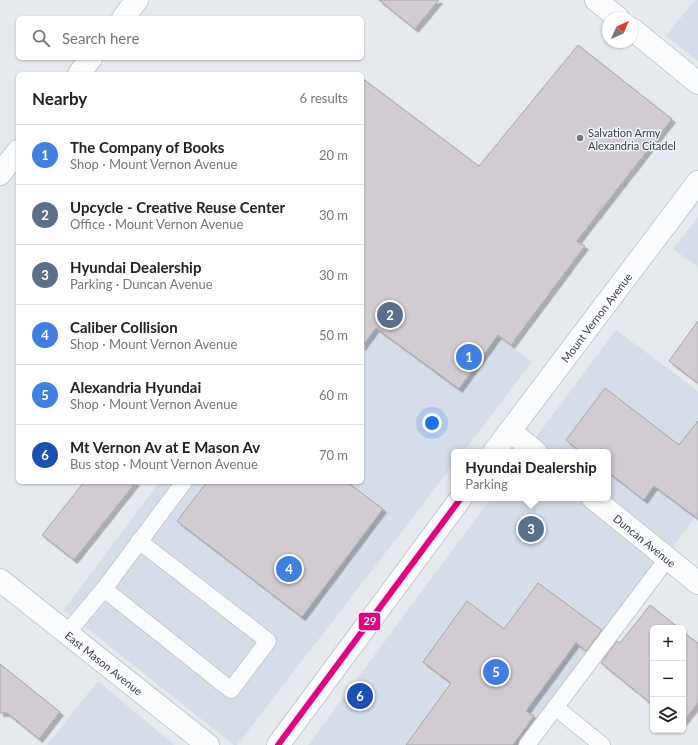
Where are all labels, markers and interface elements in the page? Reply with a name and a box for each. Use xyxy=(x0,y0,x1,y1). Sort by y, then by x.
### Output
north arrow xyxy=(602,12,638,48)
search box xyxy=(16,16,364,60)
icon: search xyxy=(30,27,52,49)
text: Search here xyxy=(62,29,139,47)
text: Nearby xyxy=(32,88,87,109)
text: 6 results xyxy=(300,90,348,106)
place label: Salvation Army Alexandria Citadel xyxy=(588,126,676,152)
marker: Salvation Army Alexandria Citadel xyxy=(575,133,585,143)
text: The Company of Books xyxy=(70,138,224,156)
text: 1 xyxy=(41,147,49,163)
text: 20 m xyxy=(319,147,348,163)
text: Shop · Mount Vernon Avenue xyxy=(70,156,237,172)
text: Upcycle - Creative Reuse Center xyxy=(70,198,285,216)
text: 2 xyxy=(41,207,49,223)
text: 30 m xyxy=(319,207,348,223)
text: Office · Mount Vernon Avenue xyxy=(70,216,243,232)
text: Hyundai Dealership xyxy=(70,258,201,276)
text: 3 xyxy=(41,267,49,283)
text: 30 m xyxy=(319,267,348,283)
street label: Mount Vernon Avenue xyxy=(558,270,634,364)
text: Parking · Duncan Avenue xyxy=(70,276,213,292)
pin: 2 xyxy=(377,300,403,330)
text: Caliber Collision xyxy=(70,318,178,336)
text: 4 xyxy=(41,327,49,343)
text: 50 m xyxy=(319,327,348,343)
text: Shop · Mount Vernon Avenue xyxy=(70,336,237,352)
pin: 1 xyxy=(456,342,482,372)
text: Alexandria Hyundai xyxy=(70,378,201,396)
text: 5 xyxy=(41,387,49,403)
text: 60 m xyxy=(319,387,348,403)
text: Shop · Mount Vernon Avenue xyxy=(70,396,237,412)
your location xyxy=(422,413,442,433)
text: Mt Vernon Av at E Mason Av xyxy=(70,438,260,456)
text: 6 xyxy=(41,447,49,463)
text: 70 m xyxy=(319,447,348,463)
popup xyxy=(451,449,611,501)
text: Bus stop · Mount Vernon Avenue xyxy=(70,456,258,472)
text: Hyundai Dealership xyxy=(465,458,597,476)
text: Parking xyxy=(465,476,508,492)
street label: Duncan Avenue xyxy=(611,511,679,569)
pin: 3 xyxy=(518,514,544,544)
pin: 4 xyxy=(276,554,302,584)
line badge: 29 xyxy=(358,612,381,631)
text: 29 xyxy=(364,614,376,627)
map controls xyxy=(650,625,686,733)
button: + xyxy=(650,625,686,661)
street label: East Mason Avenue xyxy=(63,628,146,697)
pin: 5 xyxy=(483,657,509,687)
button: − xyxy=(650,661,686,697)
pin: 6 xyxy=(347,681,373,711)
button: layers xyxy=(650,697,686,733)

